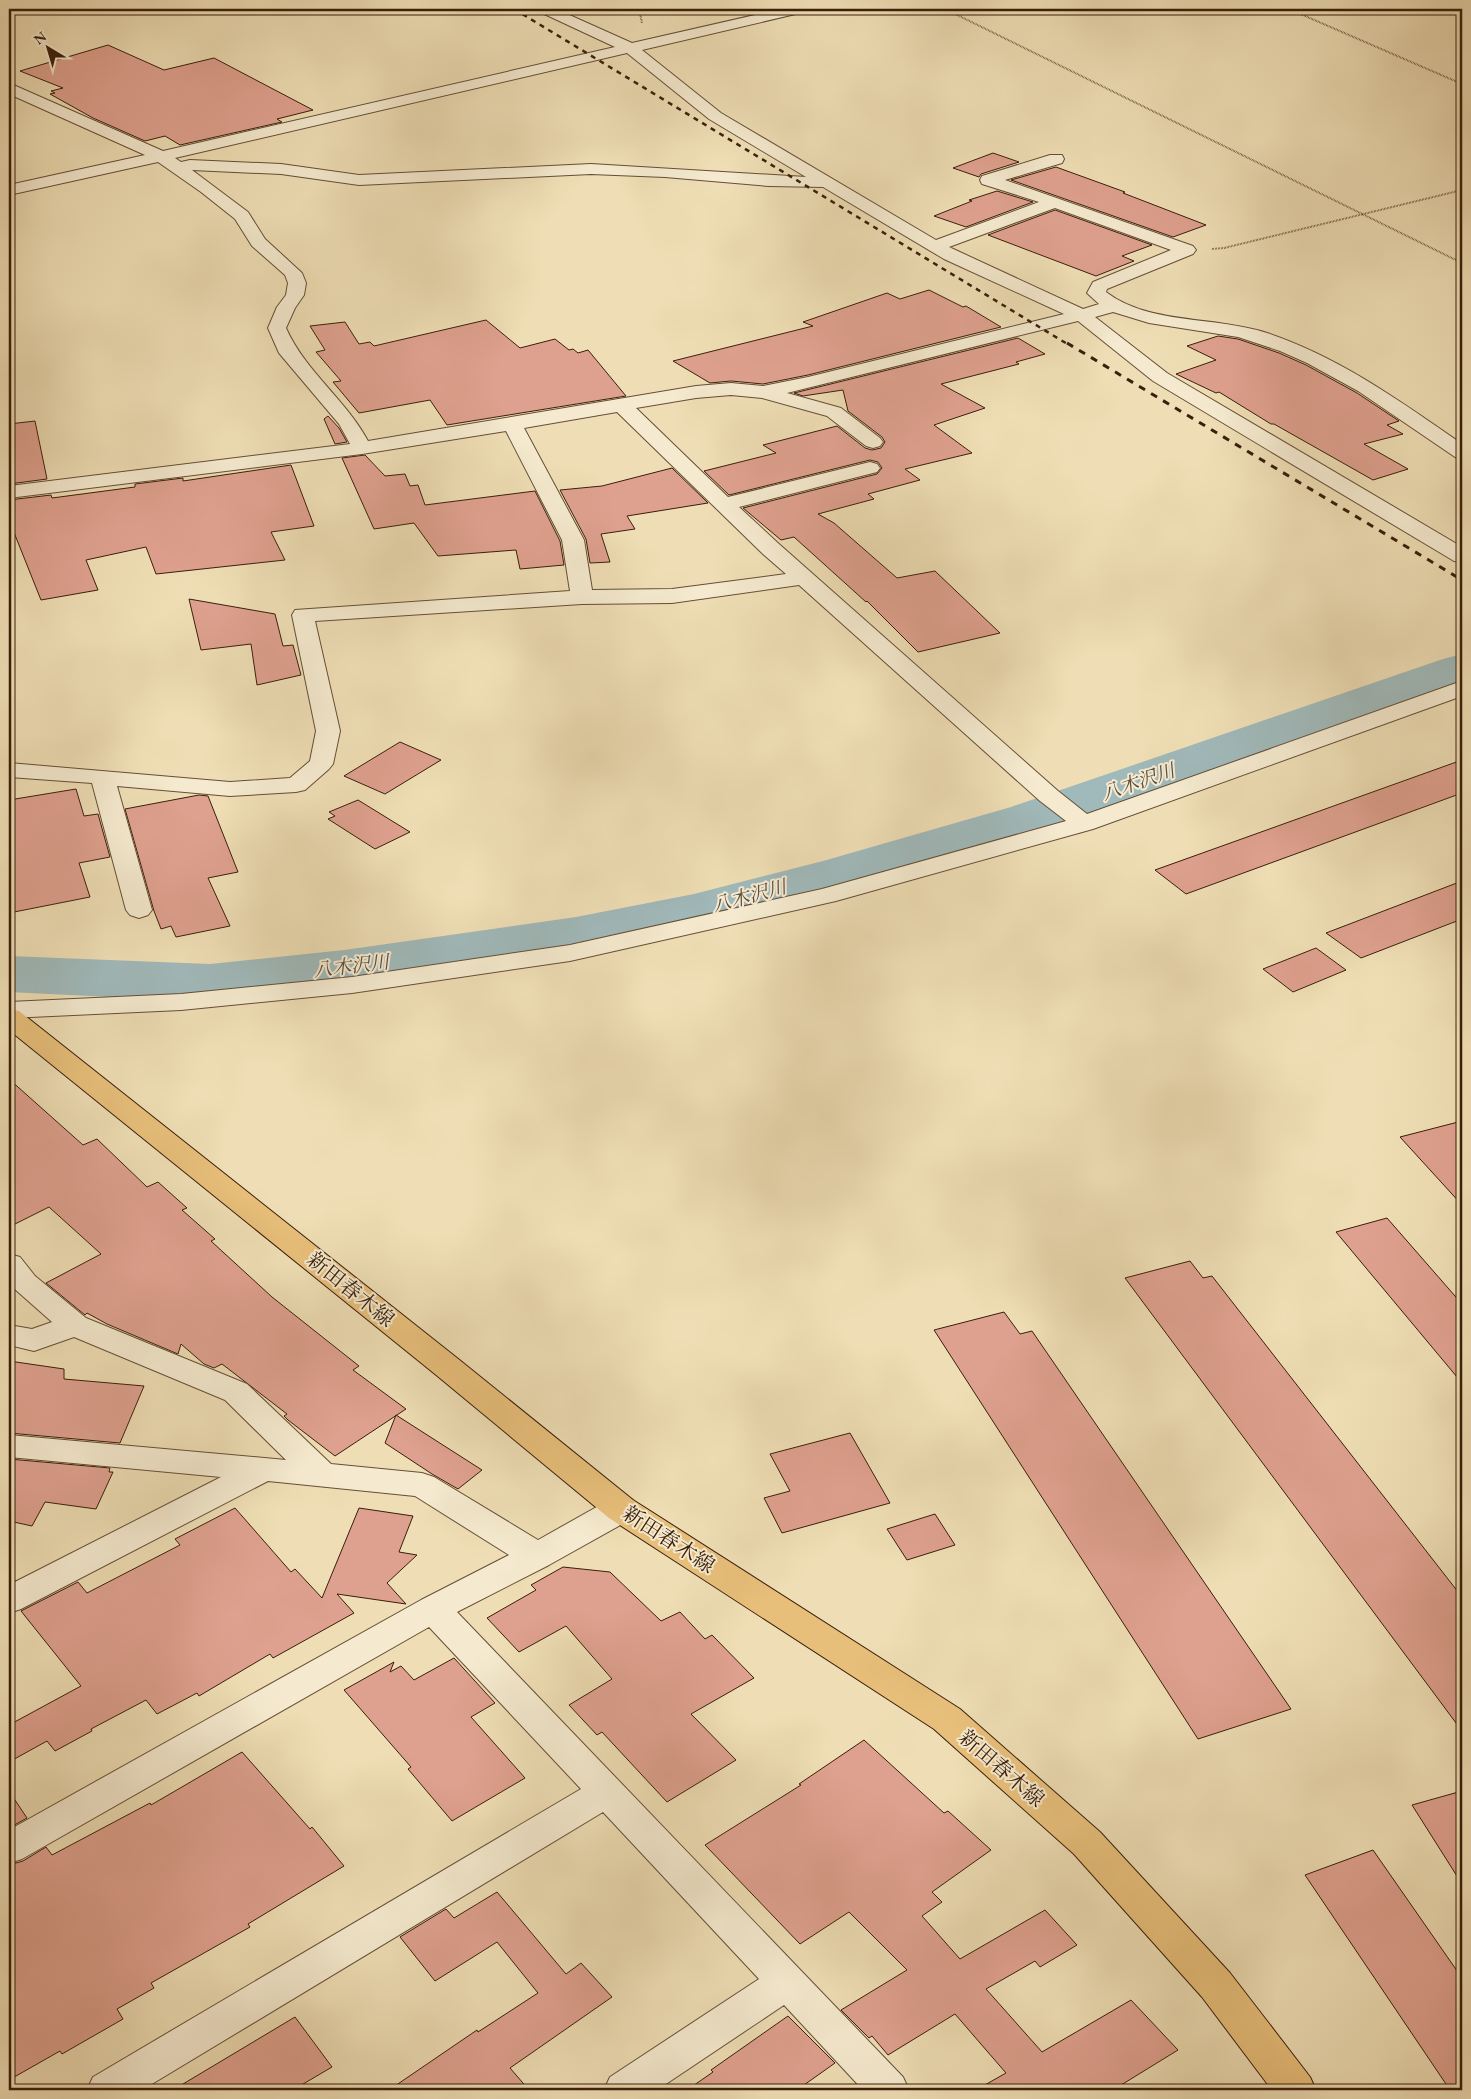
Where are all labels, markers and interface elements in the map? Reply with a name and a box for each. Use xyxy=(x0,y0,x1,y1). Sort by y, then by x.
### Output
north arrow xyxy=(22,22,72,72)
text: N xyxy=(30,27,51,48)
water label: 八木沢川 xyxy=(1098,757,1180,806)
water label: 八木沢川 xyxy=(709,874,791,918)
water label: 八木沢川 xyxy=(312,949,392,983)
street label: 新田春木線 xyxy=(302,1245,400,1333)
street label: 新田春木線 xyxy=(618,1499,720,1579)
street label: 新田春木線 xyxy=(954,1723,1050,1813)

